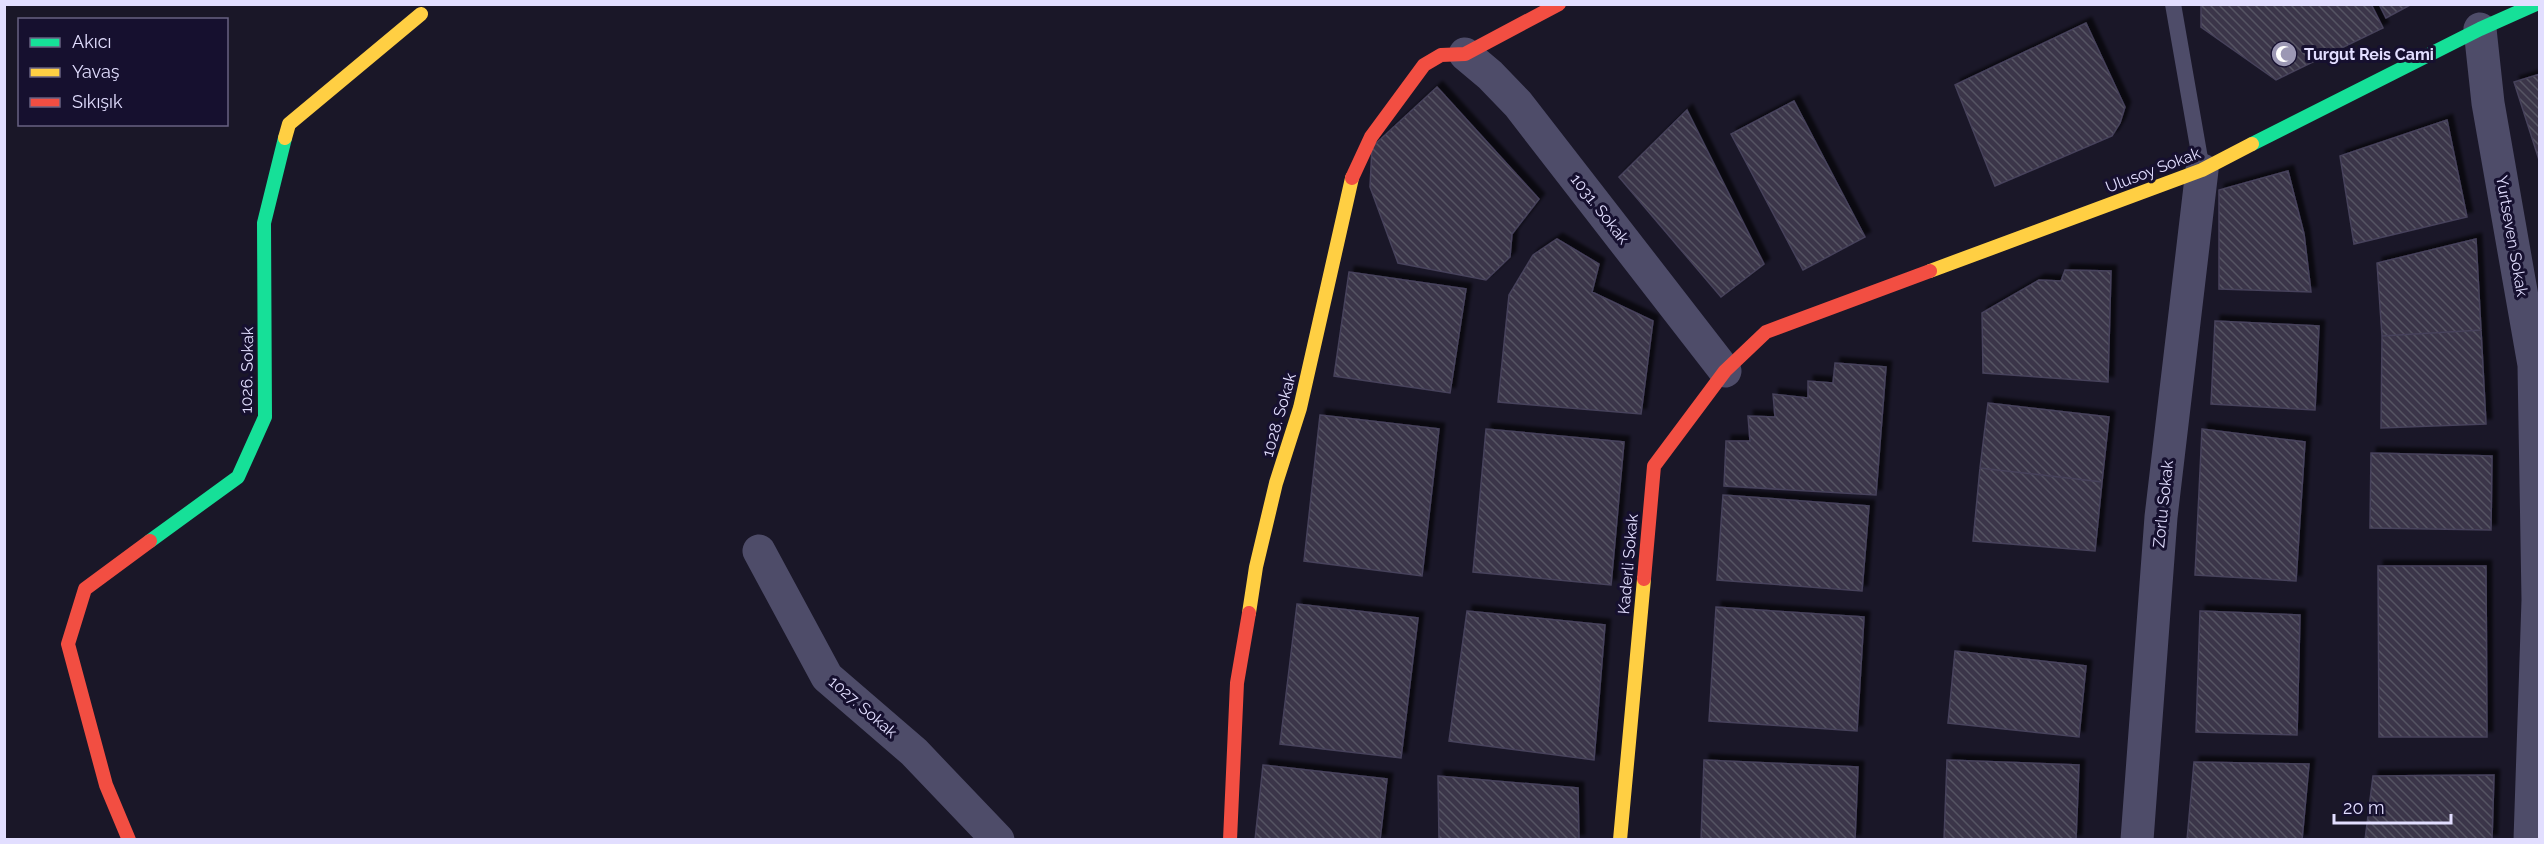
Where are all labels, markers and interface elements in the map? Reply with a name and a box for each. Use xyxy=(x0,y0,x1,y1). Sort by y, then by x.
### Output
legend xyxy=(18,18,228,126)
text: Akıcı xyxy=(72,31,111,52)
mosque icon: Turgut Reis Cami xyxy=(2269,39,2299,69)
place label: Turgut Reis Cami xyxy=(2304,45,2434,64)
text: Yavaş xyxy=(72,61,120,82)
text: Sıkışık xyxy=(72,91,123,112)
street label: Ulusoy Sokak xyxy=(2103,143,2204,197)
street label: 1031. Sokak xyxy=(1567,170,1634,248)
street label: Yurtseven Sokak xyxy=(2492,174,2532,299)
street label: 1026. Sokak xyxy=(237,326,257,413)
street label: 1028. Sokak xyxy=(1258,370,1300,459)
street label: Zorlu Sokak xyxy=(2149,459,2177,549)
street label: Kaderli Sokak xyxy=(1614,512,1642,615)
street label: 1027. Sokak xyxy=(825,672,901,742)
scale bar xyxy=(2334,787,2451,825)
text: 20 m xyxy=(2343,797,2385,818)

